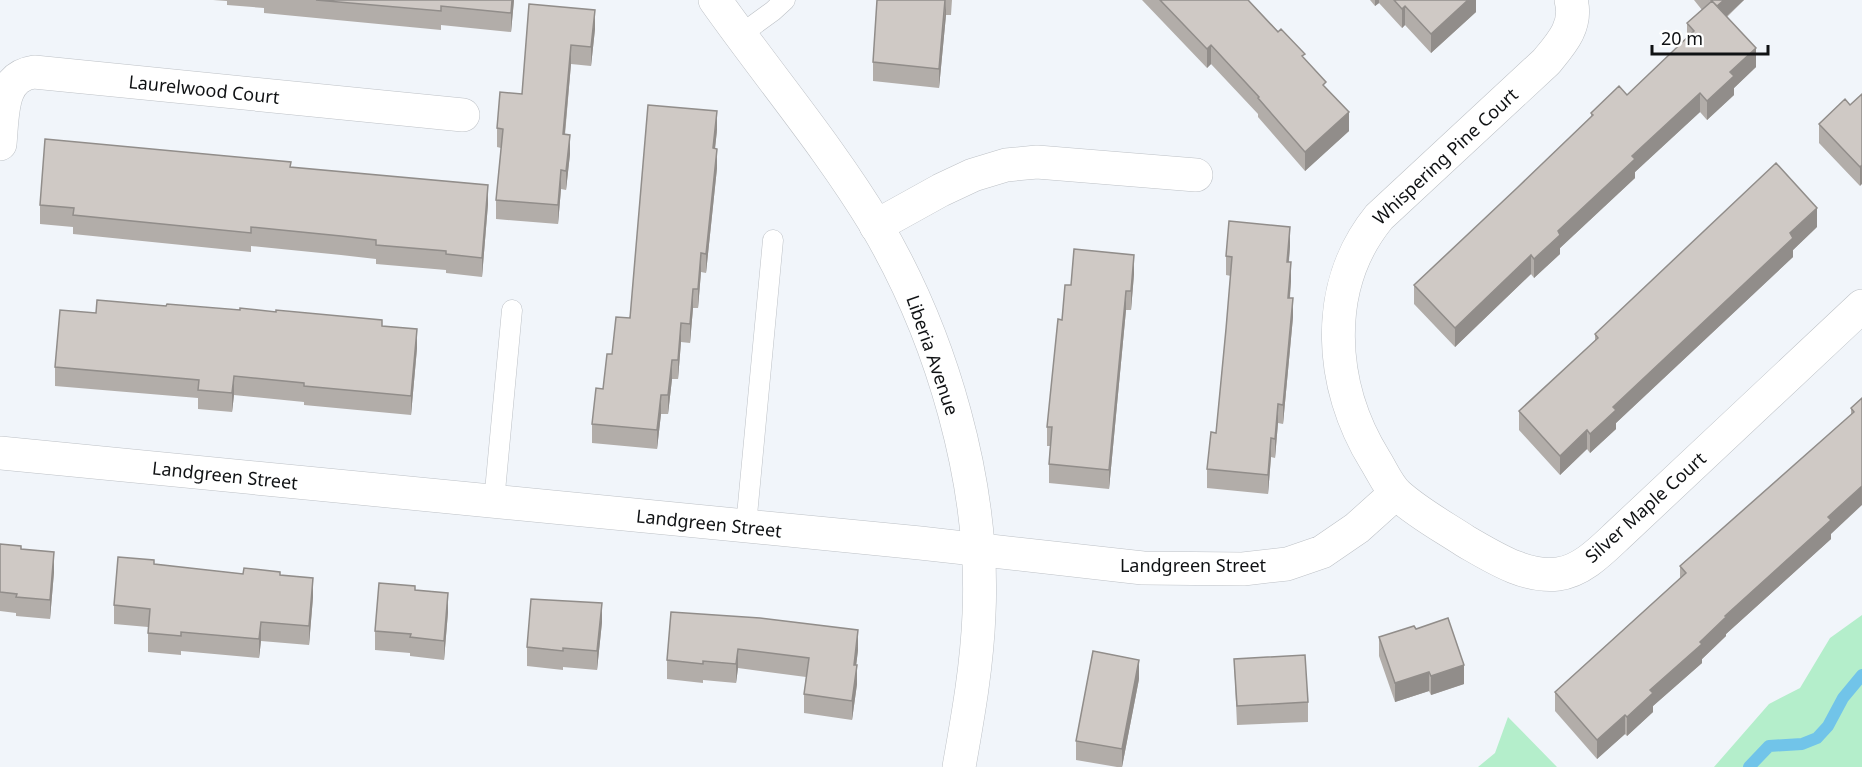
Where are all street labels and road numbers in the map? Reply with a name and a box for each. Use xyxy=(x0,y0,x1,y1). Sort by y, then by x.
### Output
street label: Laurelwood Court xyxy=(127,69,281,109)
street label: Whispering Pine Court xyxy=(1367,82,1523,230)
street label: Liberia Avenue xyxy=(901,292,965,418)
street label: Silver Maple Court xyxy=(1579,446,1711,568)
street label: Landgreen Street xyxy=(151,455,299,495)
street label: Landgreen Street xyxy=(635,503,783,543)
street label: Landgreen Street xyxy=(1120,553,1267,577)

